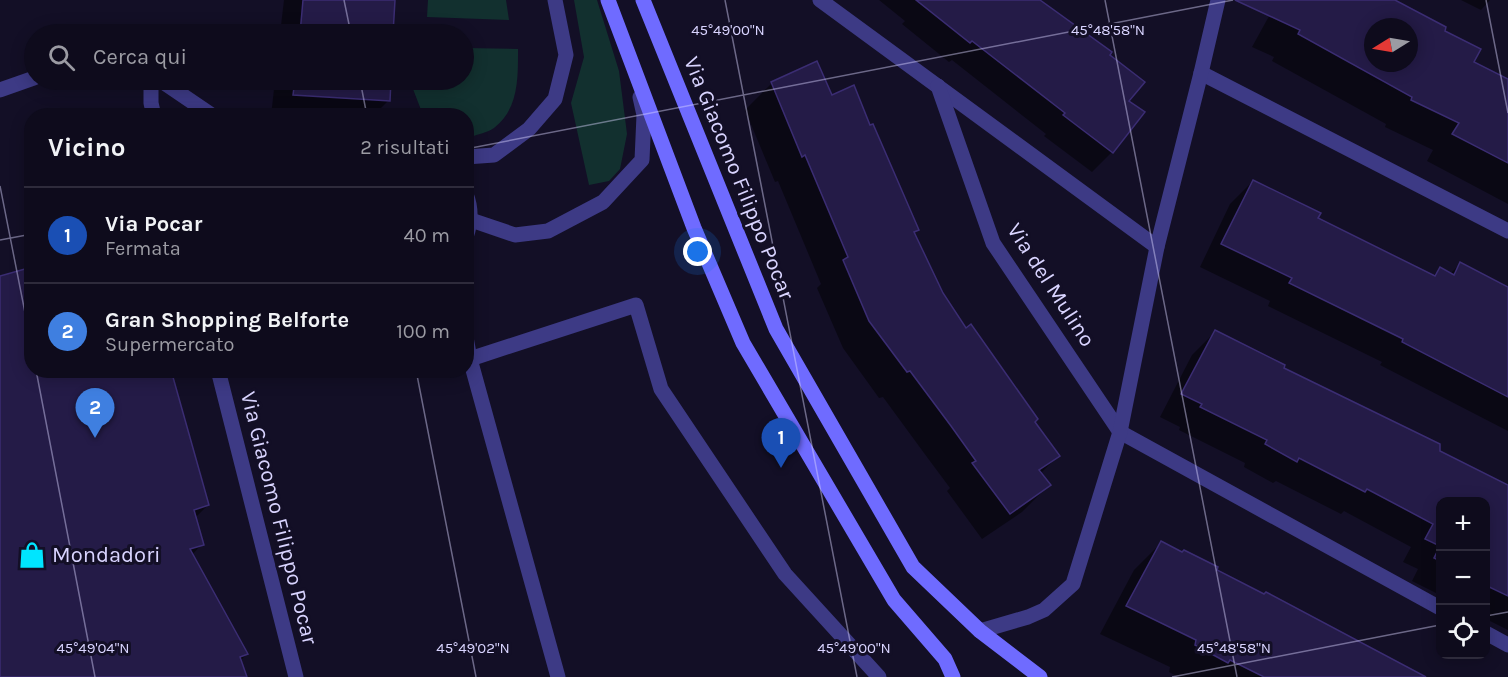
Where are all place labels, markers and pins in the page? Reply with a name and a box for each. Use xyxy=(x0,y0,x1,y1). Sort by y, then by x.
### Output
pin: 2 xyxy=(76,388,115,438)
pin: 1 xyxy=(762,418,800,468)
shop icon: Mondadori xyxy=(17,540,47,570)
place label: Mondadori xyxy=(52,542,161,568)

